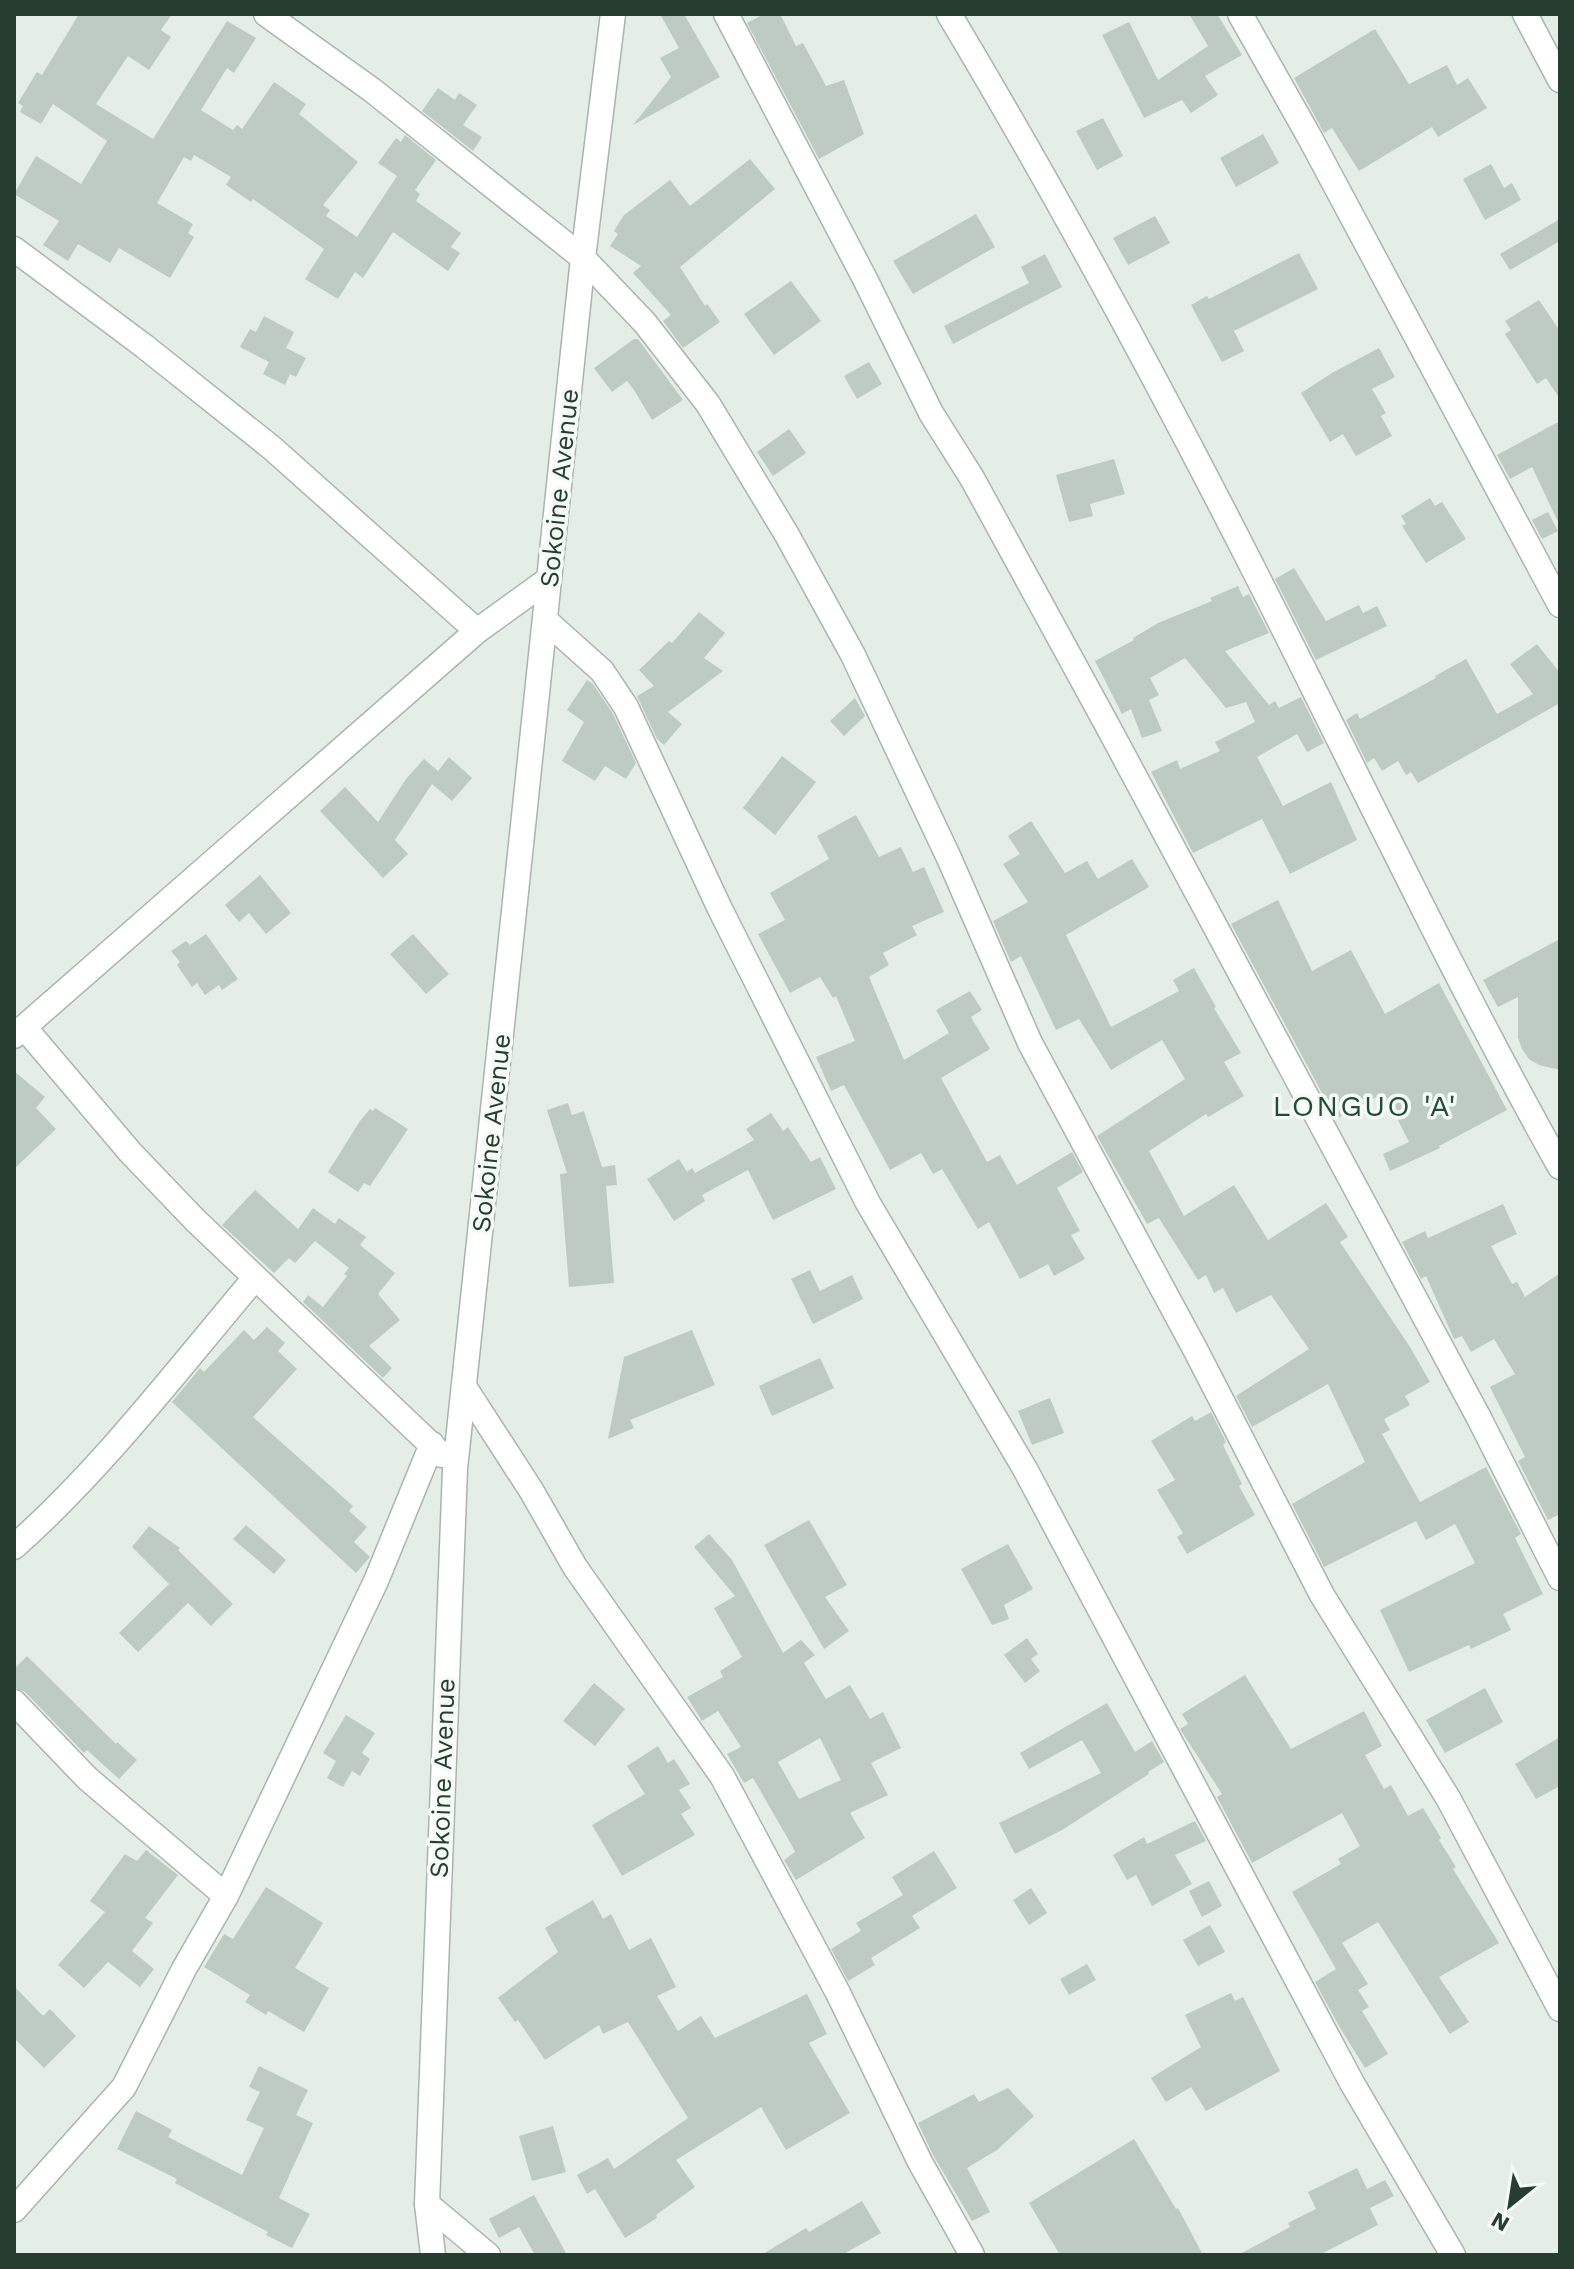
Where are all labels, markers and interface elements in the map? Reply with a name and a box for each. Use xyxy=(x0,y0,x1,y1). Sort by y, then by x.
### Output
street label: Sokoine Avenue xyxy=(534,387,584,589)
street label: Sokoine Avenue xyxy=(466,1032,516,1234)
district label: LONGUO 'A' xyxy=(1272,1088,1458,1123)
street label: Sokoine Avenue xyxy=(424,1678,460,1878)
north arrow xyxy=(1470,2165,1550,2245)
text: N xyxy=(1487,2207,1514,2237)

